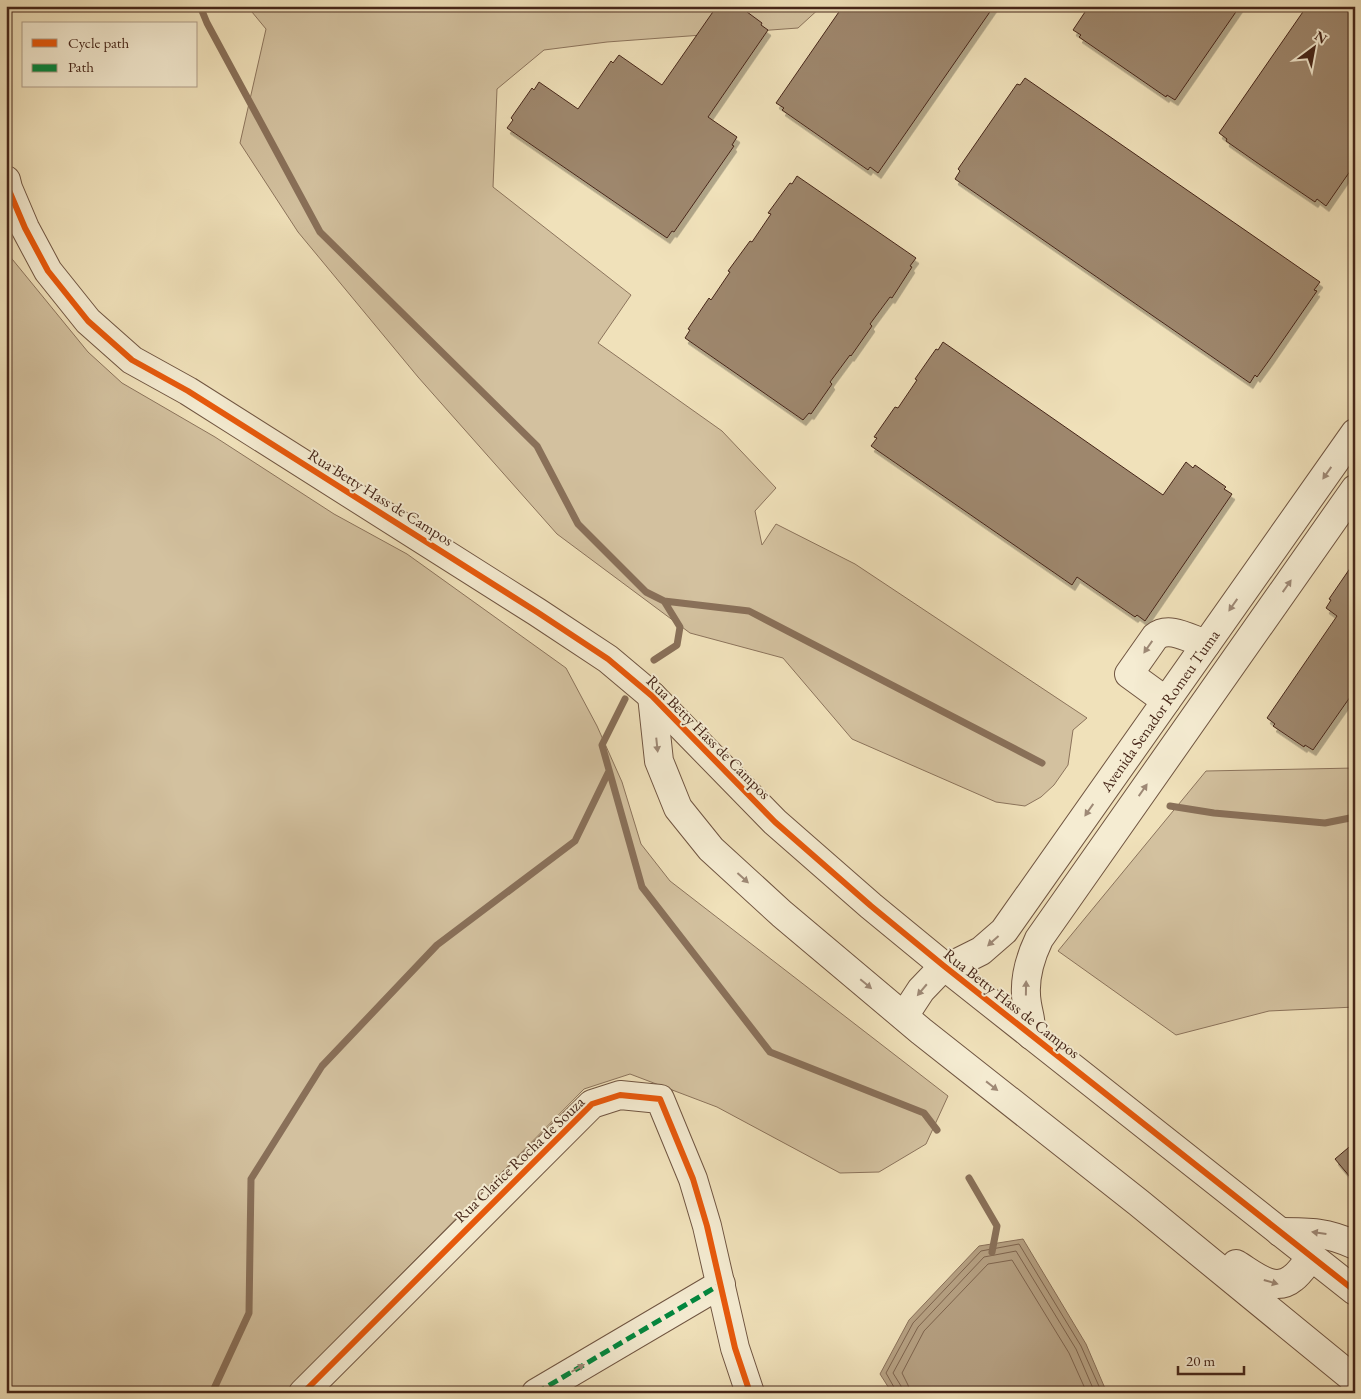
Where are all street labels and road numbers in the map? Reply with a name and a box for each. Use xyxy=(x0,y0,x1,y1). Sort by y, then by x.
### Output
street label: Rua Betty Hass de Campos xyxy=(304,444,457,551)
street label: Avenida Senador Romeu Tuma xyxy=(1095,625,1225,797)
street label: Rua Betty Hass de Campos xyxy=(642,671,775,804)
street label: Rua Betty Hass de Campos xyxy=(939,944,1084,1063)
street label: Rua Clarice Rocha de Souza xyxy=(450,1091,589,1227)

